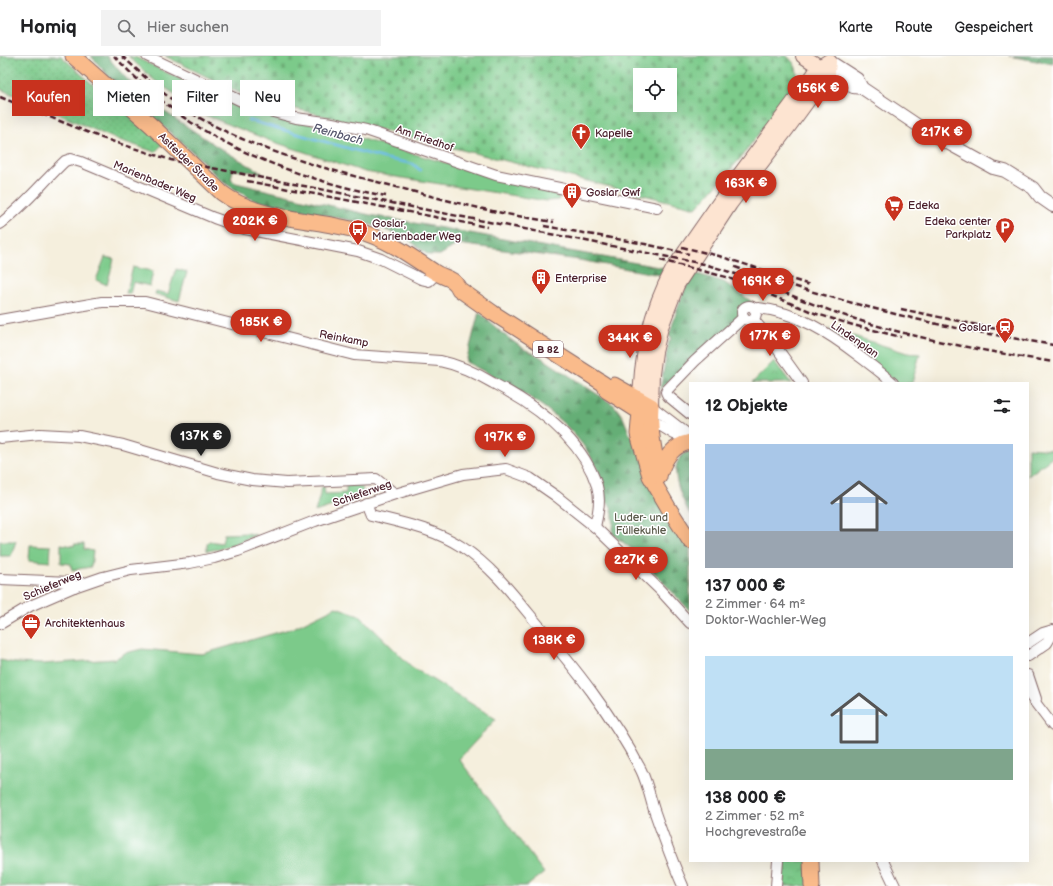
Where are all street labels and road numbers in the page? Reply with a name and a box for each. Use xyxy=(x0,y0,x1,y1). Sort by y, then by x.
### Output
street label: Am Friedhof xyxy=(394,122,456,155)
street label: Astfelder Straße xyxy=(156,130,222,195)
street label: Marienbader Weg xyxy=(111,158,198,205)
street label: Lindenplan xyxy=(828,318,881,361)
street label: Reinkamp xyxy=(318,327,370,350)
road number: B 82 xyxy=(533,341,563,357)
street label: Schieferweg xyxy=(331,477,393,510)
street label: Schieferweg xyxy=(21,567,83,603)

